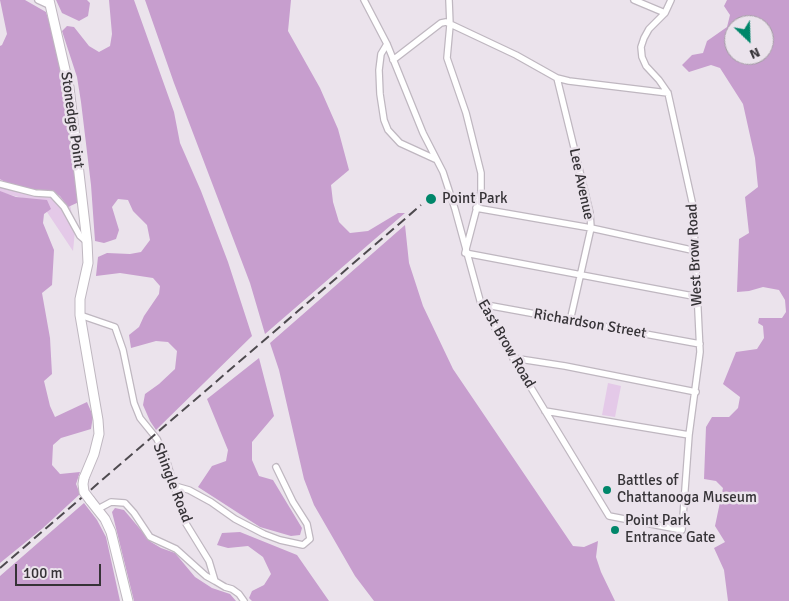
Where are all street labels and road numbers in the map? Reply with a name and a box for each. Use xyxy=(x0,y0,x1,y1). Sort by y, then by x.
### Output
street label: Stonedge Point xyxy=(56,71,88,169)
street label: Lee Avenue xyxy=(565,147,597,221)
street label: West Brow Road xyxy=(683,203,707,307)
street label: East Brow Road xyxy=(473,297,539,391)
street label: Richardson Street xyxy=(532,305,648,343)
street label: Shingle Road xyxy=(149,441,195,525)

